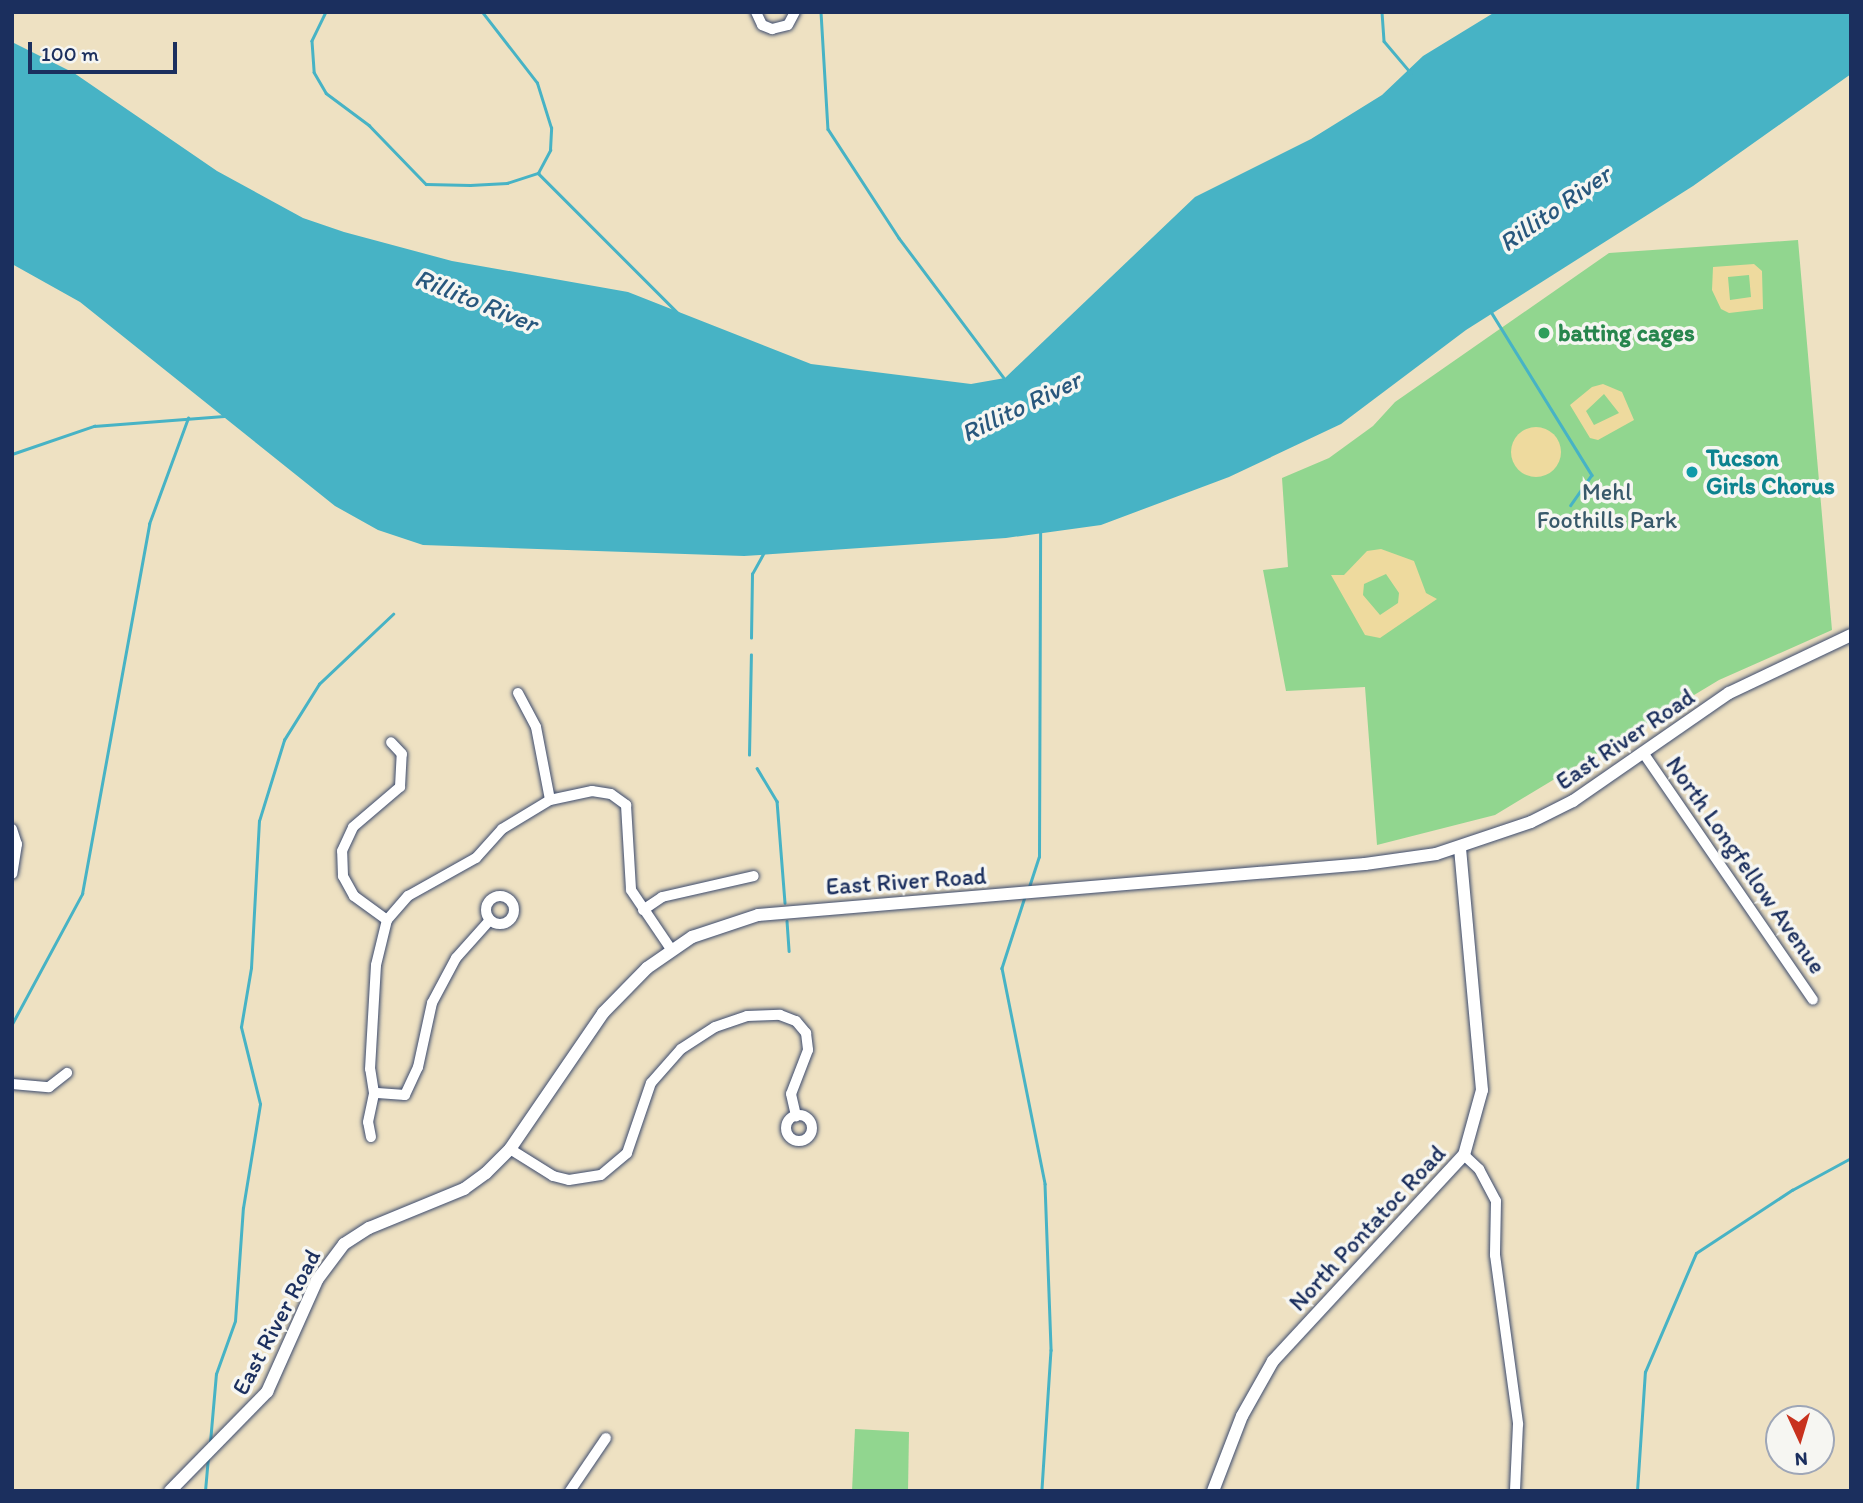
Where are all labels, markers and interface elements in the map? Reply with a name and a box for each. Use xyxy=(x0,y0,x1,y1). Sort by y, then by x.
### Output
scale bar xyxy=(32,28,180,72)
text: 100 m xyxy=(41,41,99,66)
water label: Rillito River xyxy=(1493,159,1617,259)
water label: Rillito River xyxy=(410,262,542,340)
place label: batting cages xyxy=(1558,319,1695,347)
marker: batting cages xyxy=(1536,325,1552,341)
water label: Rillito River xyxy=(956,365,1086,449)
place label: Tucson Girls Chorus xyxy=(1706,444,1835,500)
marker: Tucson Girls Chorus xyxy=(1684,464,1700,480)
park label: Mehl Foothills Park xyxy=(1537,478,1677,534)
street label: East River Road xyxy=(1551,682,1699,796)
street label: North Longfellow Avenue xyxy=(1660,751,1832,979)
street label: East River Road xyxy=(825,861,987,901)
street label: North Pontatoc Road xyxy=(1283,1140,1451,1316)
street label: East River Road xyxy=(226,1245,326,1399)
north arrow xyxy=(1765,1405,1835,1475)
text: N xyxy=(1794,1448,1809,1471)

